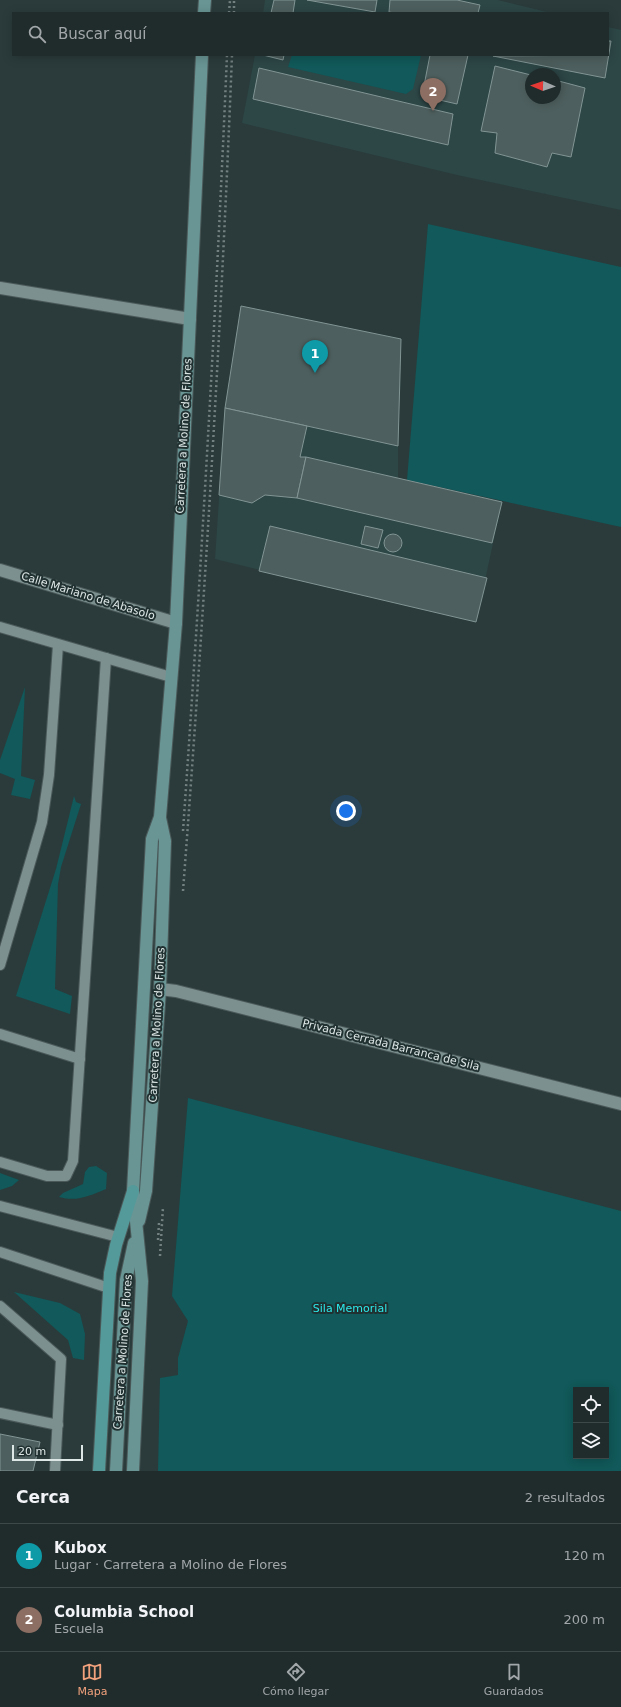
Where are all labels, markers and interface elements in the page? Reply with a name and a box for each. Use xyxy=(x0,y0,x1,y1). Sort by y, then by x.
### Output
search box xyxy=(12,12,609,56)
icon: search xyxy=(26,23,48,45)
text: Buscar aquí xyxy=(58,25,146,43)
north arrow xyxy=(525,68,561,104)
pin: 2 xyxy=(420,78,446,111)
pin: 1 xyxy=(302,340,328,373)
street label: Carretera a Molino de Flores xyxy=(173,358,195,514)
street label: Calle Mariano de Abasolo xyxy=(19,569,157,623)
your location xyxy=(336,801,356,821)
street label: Carretera a Molino de Flores xyxy=(146,947,168,1103)
street label: Privada Cerrada Barranca de Sila xyxy=(301,1017,481,1073)
street label: Carretera a Molino de Flores xyxy=(111,1274,135,1430)
park label: Sila Memorial xyxy=(313,1302,387,1315)
map controls xyxy=(573,1387,609,1459)
button: locate xyxy=(573,1387,609,1423)
button: layers xyxy=(573,1423,609,1459)
scale bar xyxy=(12,1443,83,1462)
text: 20 m xyxy=(18,1445,46,1458)
text: Cerca xyxy=(16,1487,70,1507)
text: 2 resultados xyxy=(525,1490,605,1505)
text: Kubox xyxy=(54,1539,107,1557)
text: 1 xyxy=(24,1548,34,1563)
text: 120 m xyxy=(563,1548,605,1563)
text: Lugar · Carretera a Molino de Flores xyxy=(54,1557,287,1572)
text: Columbia School xyxy=(54,1603,194,1621)
text: 2 xyxy=(24,1612,34,1627)
text: 200 m xyxy=(563,1612,605,1627)
text: Escuela xyxy=(54,1621,104,1636)
tab: Mapa xyxy=(77,1661,107,1698)
tab: Cómo llegar xyxy=(262,1661,329,1698)
tab: Guardados xyxy=(484,1661,544,1698)

